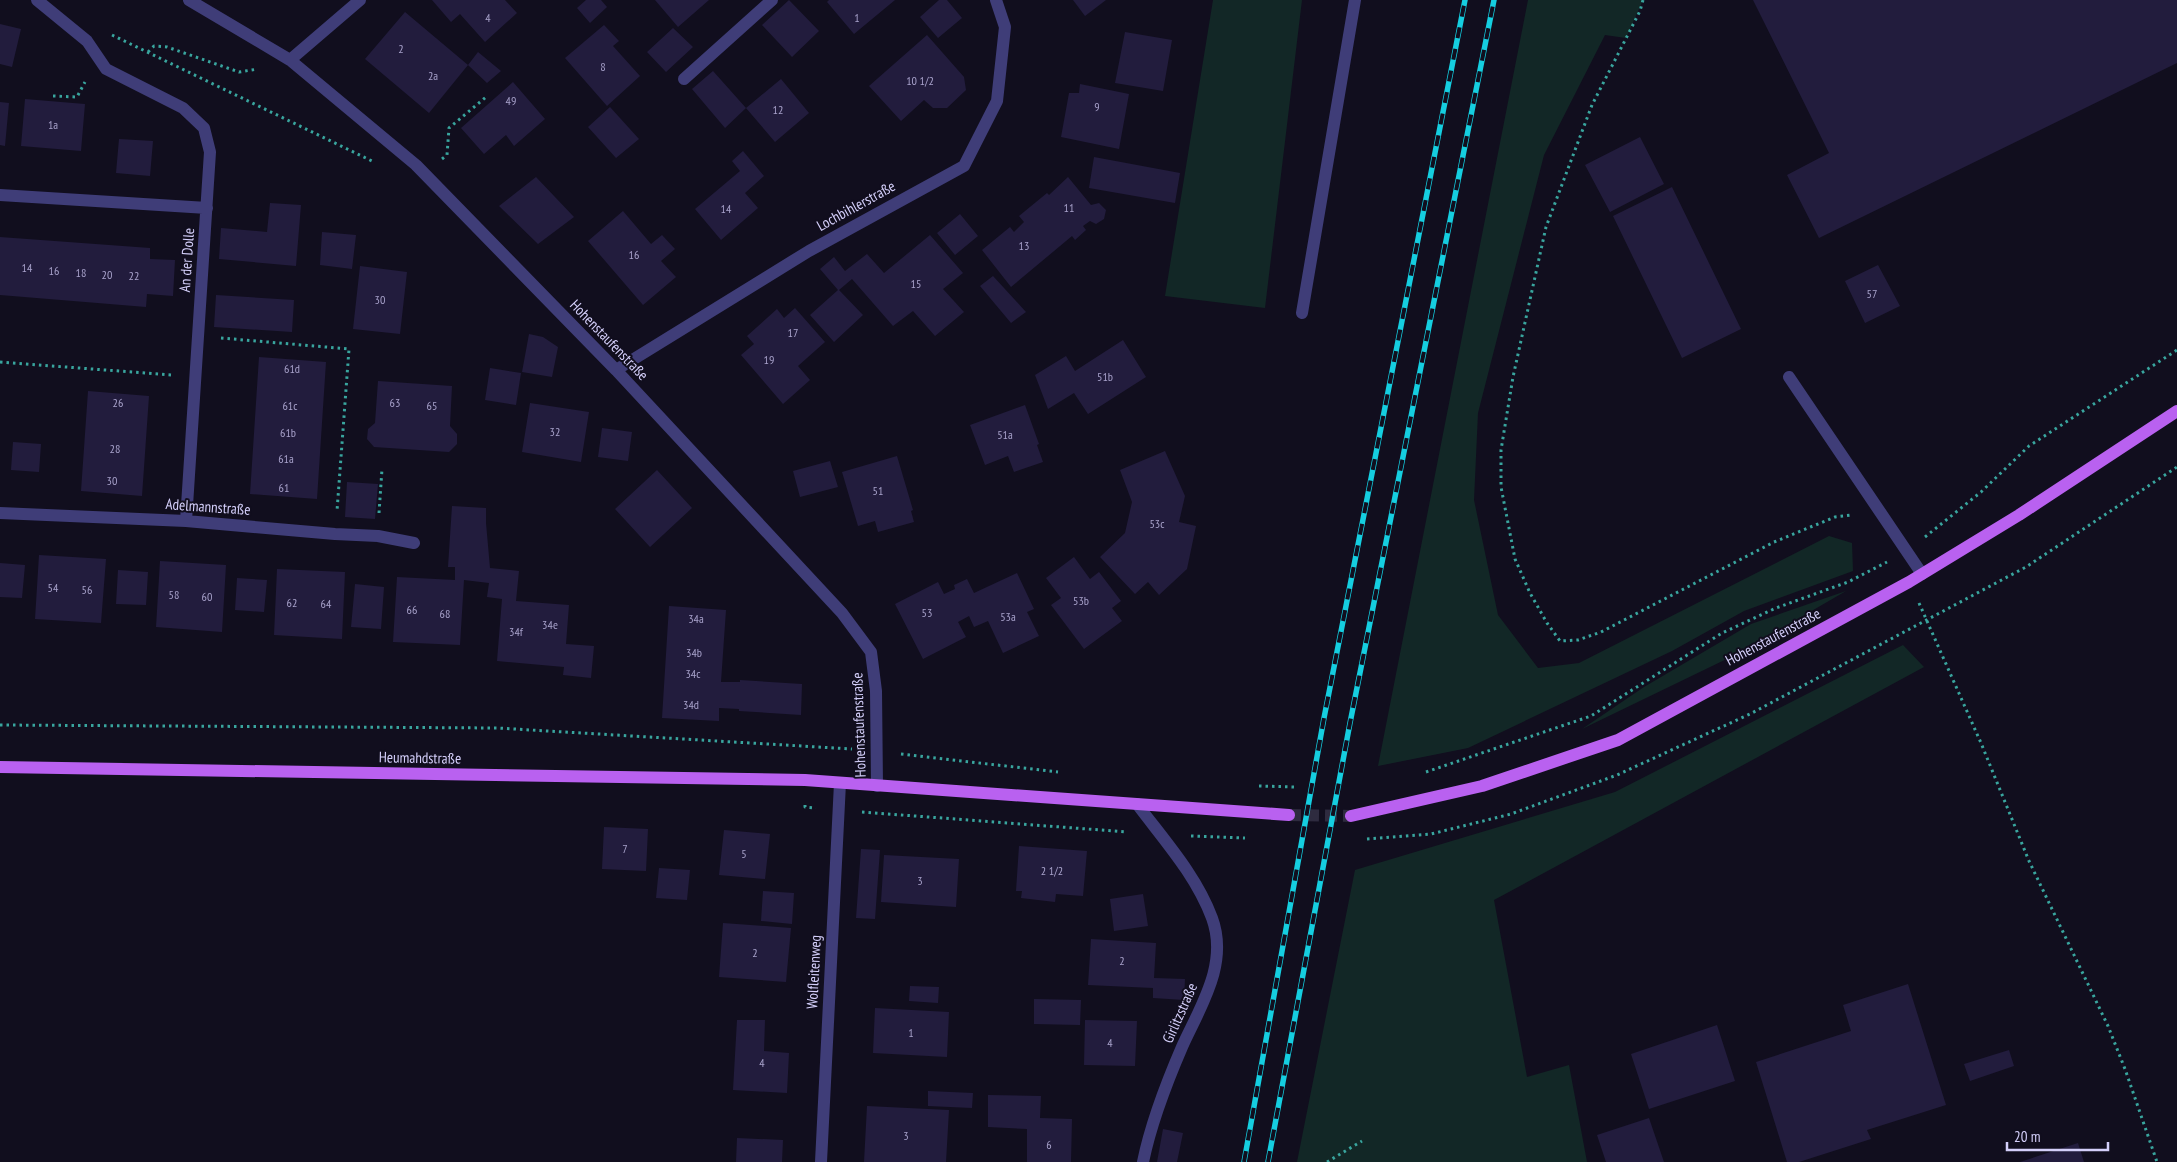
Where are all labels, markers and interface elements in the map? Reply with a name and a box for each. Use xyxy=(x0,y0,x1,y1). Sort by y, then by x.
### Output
house number: 4 xyxy=(485,10,491,25)
house number: 1 xyxy=(854,10,860,25)
house number: 2 xyxy=(398,41,404,56)
house number: 8 xyxy=(600,59,606,74)
house number: 2a xyxy=(428,68,438,83)
house number: 10 1/2 xyxy=(906,73,934,88)
house number: 49 xyxy=(506,93,516,108)
house number: 9 xyxy=(1094,99,1100,114)
house number: 12 xyxy=(773,102,783,117)
house number: 1a xyxy=(48,117,58,132)
street label: Lochbihlerstraße xyxy=(813,176,898,235)
house number: 11 xyxy=(1064,200,1074,215)
house number: 14 xyxy=(721,201,732,216)
street label: An der Dolle xyxy=(175,227,198,293)
house number: 13 xyxy=(1019,238,1029,253)
house number: 16 xyxy=(629,247,639,262)
house number: 14 xyxy=(22,260,33,275)
house number: 16 xyxy=(49,263,59,278)
house number: 18 xyxy=(76,265,86,280)
house number: 20 xyxy=(102,267,112,282)
house number: 22 xyxy=(129,268,139,283)
house number: 15 xyxy=(911,276,921,291)
house number: 57 xyxy=(1867,286,1877,301)
house number: 30 xyxy=(375,292,385,307)
street label: Hohenstaufenstraße xyxy=(566,295,653,384)
house number: 17 xyxy=(788,325,798,340)
house number: 19 xyxy=(764,352,774,367)
house number: 61d xyxy=(284,361,300,376)
house number: 51b xyxy=(1097,369,1113,384)
house number: 26 xyxy=(113,395,123,410)
house number: 63 xyxy=(390,395,400,410)
house number: 61c xyxy=(282,398,298,413)
house number: 65 xyxy=(427,398,437,413)
house number: 32 xyxy=(550,424,560,439)
house number: 61b xyxy=(280,425,296,440)
house number: 51a xyxy=(997,427,1013,442)
house number: 28 xyxy=(110,441,120,456)
house number: 61a xyxy=(278,451,294,466)
house number: 30 xyxy=(107,473,117,488)
house number: 61 xyxy=(279,480,289,495)
house number: 51 xyxy=(873,483,883,498)
street label: Adelmannstraße xyxy=(165,494,251,519)
house number: 53c xyxy=(1149,516,1165,531)
house number: 54 xyxy=(48,580,59,595)
house number: 56 xyxy=(82,582,92,597)
house number: 58 xyxy=(169,587,179,602)
house number: 60 xyxy=(202,589,212,604)
house number: 53b xyxy=(1073,593,1089,608)
house number: 62 xyxy=(287,595,297,610)
house number: 64 xyxy=(321,596,332,611)
house number: 66 xyxy=(407,602,417,617)
street label: Hohenstaufenstraße xyxy=(1722,604,1824,670)
house number: 53 xyxy=(922,605,932,620)
house number: 68 xyxy=(440,606,450,621)
house number: 53a xyxy=(1000,609,1016,624)
house number: 34a xyxy=(688,611,704,626)
house number: 34e xyxy=(542,617,558,632)
house number: 34f xyxy=(509,624,524,639)
house number: 34b xyxy=(686,645,702,660)
house number: 34c xyxy=(685,666,701,681)
street label: Hohenstaufenstraße xyxy=(847,672,870,778)
house number: 34d xyxy=(683,697,699,712)
street label: Heumahdstraße xyxy=(379,747,461,768)
house number: 7 xyxy=(622,841,628,856)
house number: 5 xyxy=(741,846,747,861)
house number: 2 1/2 xyxy=(1041,863,1063,878)
house number: 3 xyxy=(917,873,923,888)
street label: Wolfleitenweg xyxy=(802,934,825,1009)
house number: 2 xyxy=(752,945,758,960)
house number: 2 xyxy=(1119,953,1125,968)
street label: Girlitzstraße xyxy=(1158,980,1201,1046)
house number: 1 xyxy=(908,1025,914,1040)
house number: 4 xyxy=(1107,1035,1113,1050)
house number: 4 xyxy=(759,1055,765,1070)
scale bar xyxy=(2007,1120,2108,1152)
text: 20 m xyxy=(2014,1127,2040,1146)
house number: 3 xyxy=(903,1128,909,1143)
house number: 6 xyxy=(1046,1137,1052,1152)

